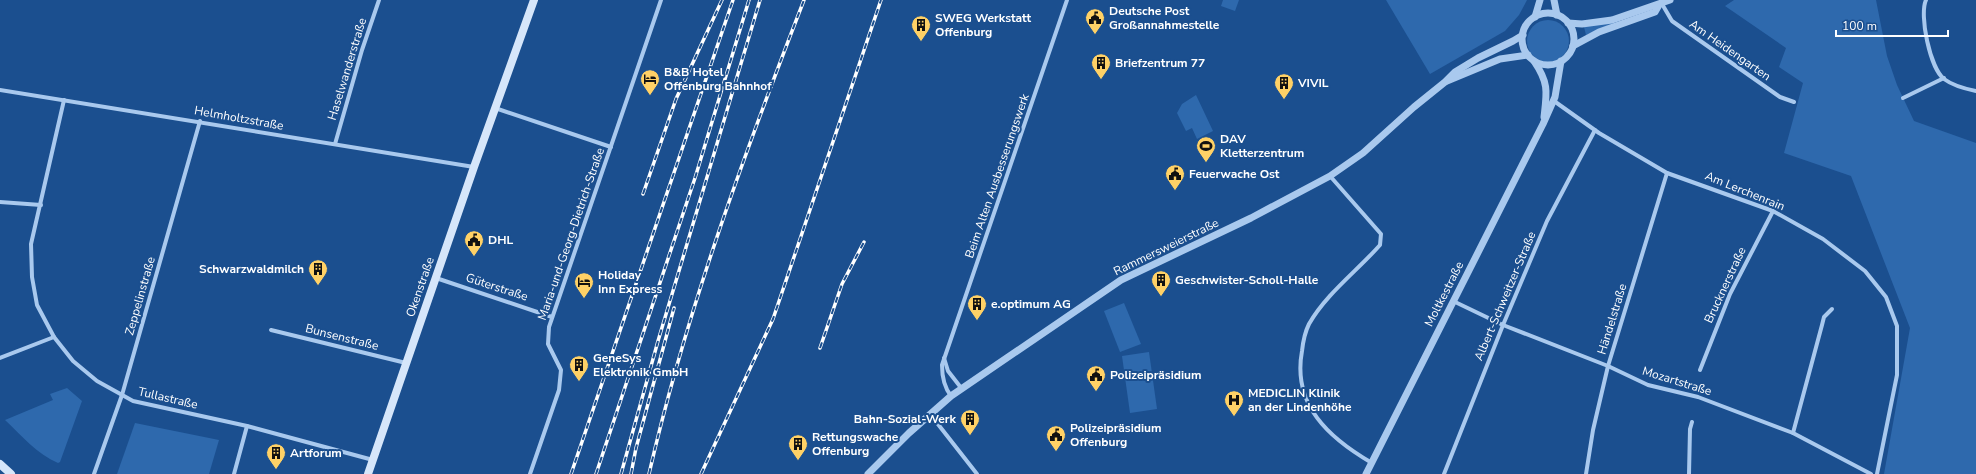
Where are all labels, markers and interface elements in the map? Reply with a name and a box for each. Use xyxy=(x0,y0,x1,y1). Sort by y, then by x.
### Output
place label: Deutsche Post Großannahmestelle xyxy=(1109,3,1220,33)
public building icon: Deutsche Post Großannahmestelle xyxy=(1084,7,1106,35)
place label: SWEG Werkstatt Offenburg xyxy=(935,10,1031,40)
scale bar xyxy=(1836,12,1948,38)
building icon: SWEG Werkstatt Offenburg xyxy=(910,14,932,42)
street label: Haselwanderstraße xyxy=(324,16,370,122)
street label: Am Heidengarten xyxy=(1686,16,1774,84)
text: 100 m xyxy=(1842,18,1877,34)
building icon: Briefzentrum 77 xyxy=(1090,52,1112,80)
place label: Briefzentrum 77 xyxy=(1115,55,1205,71)
place label: B&B Hotel Offenburg Bahnhof xyxy=(664,64,772,94)
hotel icon: B&B Hotel Offenburg Bahnhof xyxy=(639,68,661,96)
building icon: VIVIL xyxy=(1273,72,1295,100)
place label: VIVIL xyxy=(1297,75,1329,91)
street label: Beim Alten Ausbesserungswerk xyxy=(961,91,1033,260)
street label: Helmholtzstraße xyxy=(193,102,285,134)
place label: DAV Kletterzentrum xyxy=(1220,131,1304,161)
sports icon: DAV Kletterzentrum xyxy=(1195,135,1217,163)
street label: Maria-und-Georg-Dietrich-Straße xyxy=(534,146,608,322)
public building icon: Feuerwache Ost xyxy=(1164,163,1186,191)
place label: Feuerwache Ost xyxy=(1189,166,1280,182)
street label: Am Lerchenrain xyxy=(1703,168,1787,214)
street label: Rammersweierstraße xyxy=(1111,215,1221,279)
public building icon: DHL xyxy=(463,229,485,257)
street label: Albert-Schweitzer-Straße xyxy=(1470,229,1540,363)
place label: DHL xyxy=(488,232,513,248)
street label: Brucknerstraße xyxy=(1700,244,1750,326)
street label: Zeppelinstraße xyxy=(121,255,159,337)
street label: Okenstraße xyxy=(402,255,438,319)
building icon: Schwarzwaldmilch xyxy=(307,258,329,286)
street label: Moltkestraße xyxy=(1421,259,1467,329)
place label: Schwarzwaldmilch xyxy=(199,261,304,277)
place label: Holiday Inn Express xyxy=(598,267,663,297)
street label: Güterstraße xyxy=(464,269,530,305)
building icon: Geschwister-Scholl-Halle xyxy=(1150,269,1172,297)
hotel icon: Holiday Inn Express xyxy=(573,271,595,299)
place label: Geschwister-Scholl-Halle xyxy=(1175,272,1319,288)
street label: Händelstraße xyxy=(1594,282,1630,356)
building icon: e.optimum AG xyxy=(966,293,988,321)
place label: e.optimum AG xyxy=(991,296,1071,312)
street label: Bunsenstraße xyxy=(304,320,380,354)
place label: GeneSys Elektronik GmbH xyxy=(593,350,688,380)
building icon: GeneSys Elektronik GmbH xyxy=(568,354,590,382)
street label: Mozartstraße xyxy=(1640,363,1714,399)
public building icon: Polizeipräsidium xyxy=(1085,364,1107,392)
place label: Polizeipräsidium xyxy=(1110,367,1202,383)
street label: Tullastraße xyxy=(137,383,199,413)
place label: MEDICLIN Klinik an der Lindenhöhe xyxy=(1248,385,1352,415)
hospital icon: MEDICLIN Klinik an der Lindenhöhe xyxy=(1223,389,1245,417)
building icon: Bahn-Sozial-Werk xyxy=(959,408,981,436)
place label: Bahn-Sozial-Werk xyxy=(854,411,957,427)
place label: Polizeipräsidium Offenburg xyxy=(1070,420,1162,450)
public building icon: Polizeipräsidium Offenburg xyxy=(1045,424,1067,452)
place label: Rettungswache Offenburg xyxy=(812,429,899,459)
building icon: Rettungswache Offenburg xyxy=(787,433,809,461)
building icon: Artforum xyxy=(265,442,287,470)
place label: Artforum xyxy=(290,445,342,461)

